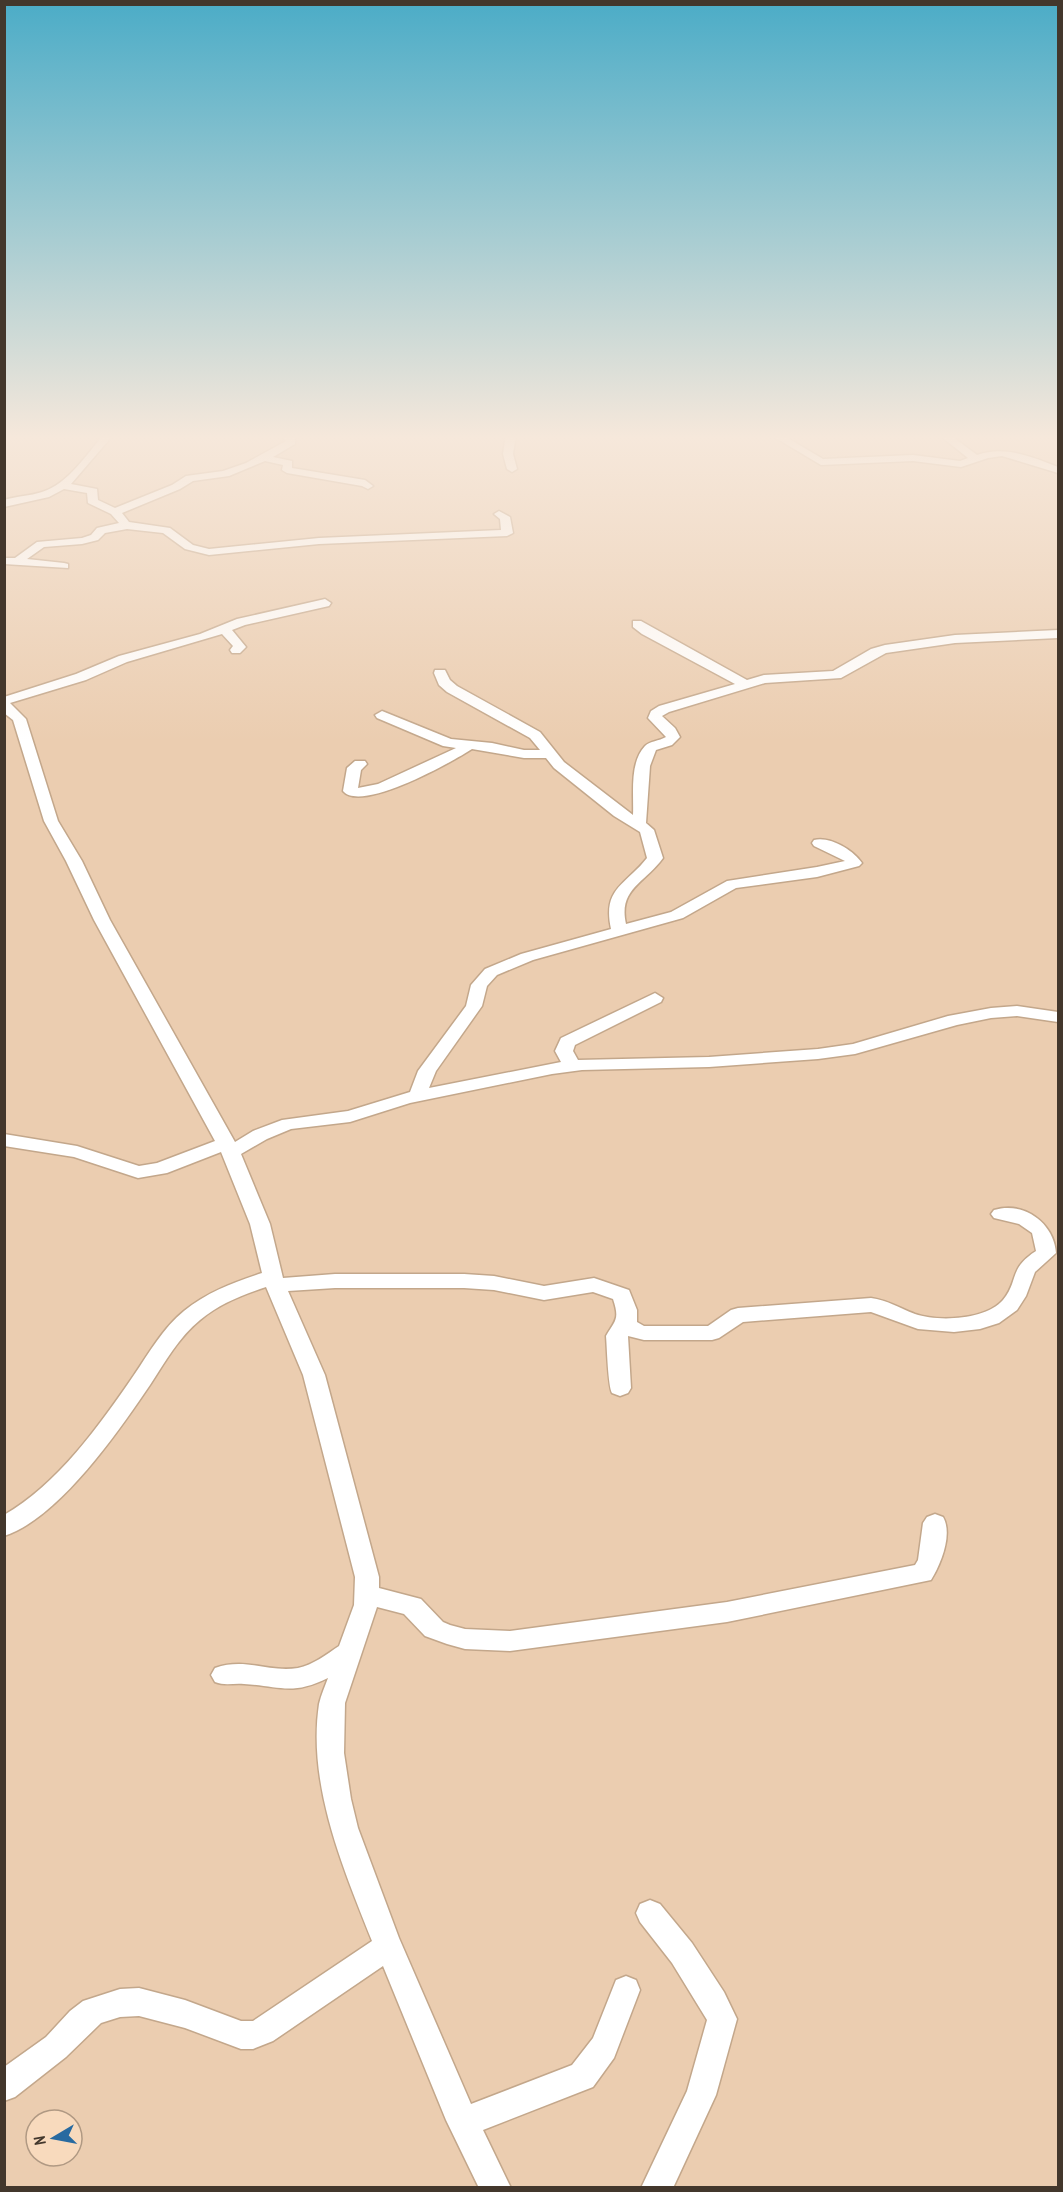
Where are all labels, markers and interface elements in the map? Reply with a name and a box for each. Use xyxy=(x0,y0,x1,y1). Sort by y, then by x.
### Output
north arrow xyxy=(24,2108,84,2168)
text: N xyxy=(29,2135,50,2147)

